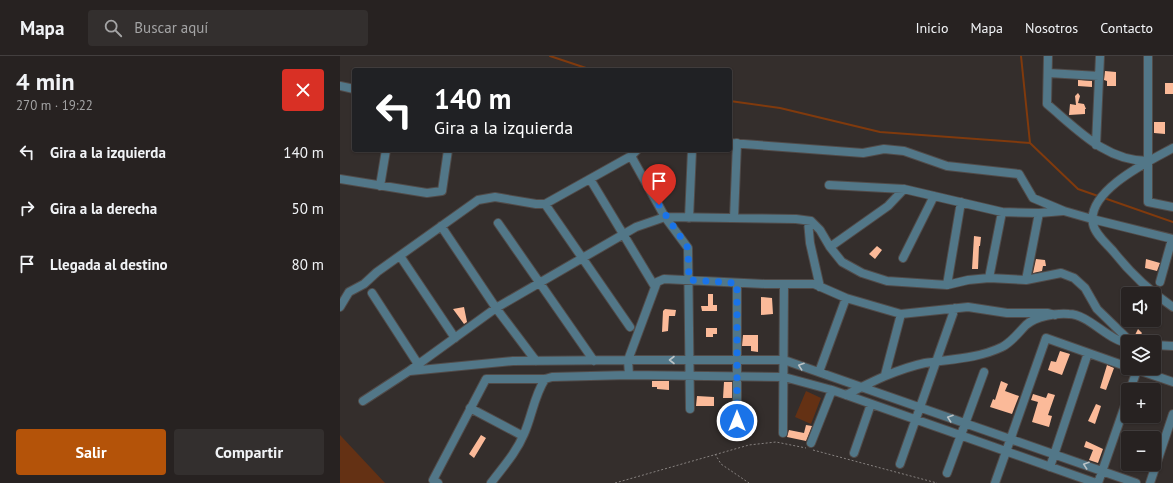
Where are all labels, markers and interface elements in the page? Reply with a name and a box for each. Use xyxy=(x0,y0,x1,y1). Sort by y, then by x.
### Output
search box xyxy=(88,10,368,46)
text: Mapa xyxy=(20,16,64,40)
icon: search xyxy=(102,17,124,39)
text: Buscar aquí xyxy=(134,18,208,37)
text: Inicio xyxy=(915,19,948,37)
text: Mapa xyxy=(970,19,1003,37)
text: Nosotros xyxy=(1025,19,1078,37)
text: Contacto xyxy=(1100,19,1153,37)
text: 4 min xyxy=(16,66,75,97)
button: close xyxy=(282,69,324,111)
text: 140 m xyxy=(434,80,511,117)
icon: left xyxy=(368,84,420,136)
text: 270 m · 19:22 xyxy=(16,97,93,114)
text: Gira a la izquierda xyxy=(434,116,573,139)
icon: left xyxy=(16,141,38,163)
text: Gira a la izquierda xyxy=(50,143,166,162)
text: 140 m xyxy=(283,143,324,162)
pin xyxy=(642,164,676,205)
icon: arrive xyxy=(648,170,670,192)
icon: right xyxy=(16,197,38,219)
text: Gira a la derecha xyxy=(50,199,157,218)
text: 50 m xyxy=(291,199,324,218)
icon: arrive xyxy=(16,253,38,275)
text: Llegada al destino xyxy=(50,255,168,274)
text: 80 m xyxy=(291,255,324,274)
map controls xyxy=(1121,287,1161,471)
button: sound xyxy=(1121,287,1161,327)
button: layers xyxy=(1121,335,1161,375)
one-way arrow xyxy=(669,356,675,364)
one-way arrow xyxy=(797,362,804,370)
button: + xyxy=(1121,383,1161,423)
position arrow xyxy=(716,400,758,442)
one-way arrow xyxy=(947,414,954,422)
button: Salir xyxy=(16,429,166,475)
button: Compartir xyxy=(174,429,324,475)
button: − xyxy=(1121,431,1161,471)
one-way arrow xyxy=(1082,462,1089,470)

